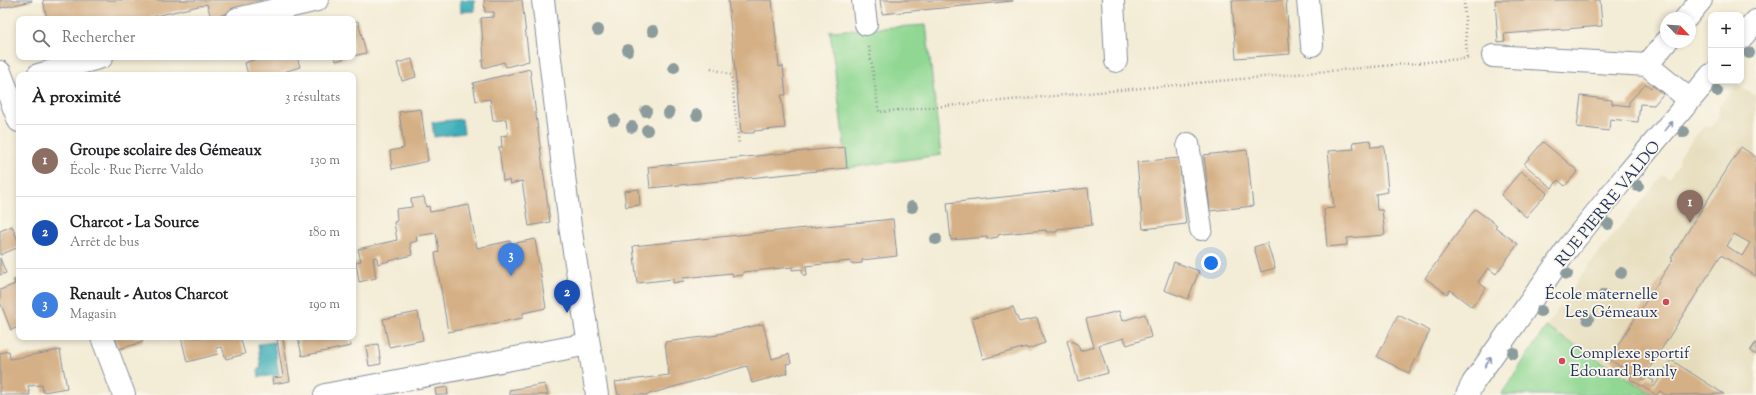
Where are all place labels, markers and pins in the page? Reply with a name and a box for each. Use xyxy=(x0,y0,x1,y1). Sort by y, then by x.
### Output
pin: 1 xyxy=(1677,190,1703,223)
pin: 3 xyxy=(498,243,524,276)
pin: 2 xyxy=(554,280,580,313)
place label: École maternelle Les Gémeaux xyxy=(1545,284,1658,325)
marker: École maternelle Les Gémeaux xyxy=(1661,297,1671,307)
place label: Complexe sportif Edouard Branly xyxy=(1570,343,1691,384)
marker: Complexe sportif Edouard Branly xyxy=(1557,356,1567,366)

